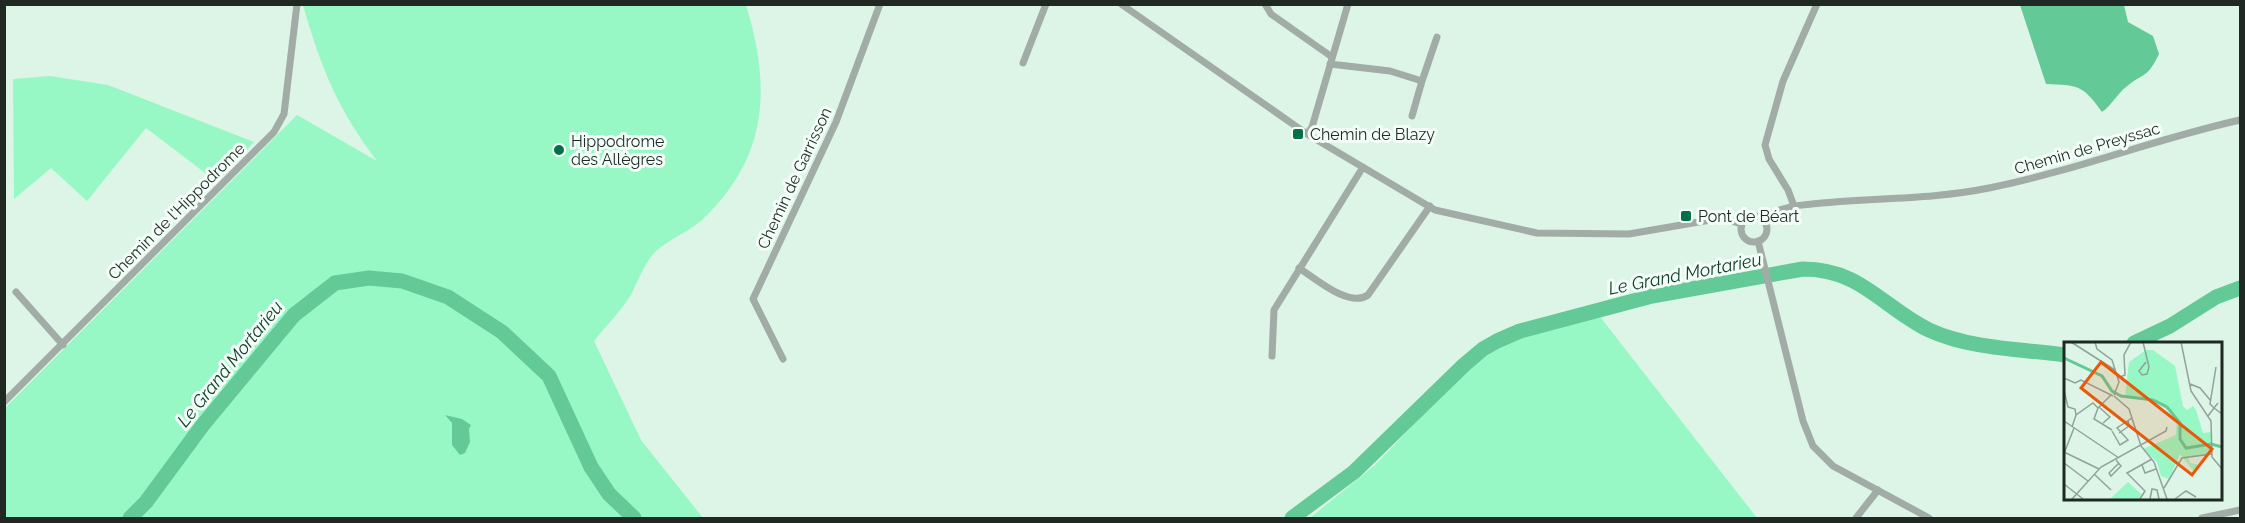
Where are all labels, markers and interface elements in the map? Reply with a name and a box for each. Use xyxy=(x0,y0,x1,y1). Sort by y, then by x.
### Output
street label: Chemin de Garrisson xyxy=(753,104,836,252)
street label: Chemin de Preyssac xyxy=(2012,119,2162,178)
place label: Chemin de Blazy xyxy=(1310,125,1435,144)
marker: Chemin de Blazy xyxy=(1291,127,1305,141)
place label: Hippodrome des Allègres xyxy=(571,132,665,169)
street label: Chemin de l'Hippodrome xyxy=(104,139,249,284)
marker: Hippodrome des Allègres xyxy=(552,143,566,157)
place label: Pont de Béart xyxy=(1698,207,1800,226)
marker: Pont de Béart xyxy=(1679,209,1693,223)
water label: Le Grand Mortarieu xyxy=(1606,248,1763,299)
water label: Le Grand Mortarieu xyxy=(172,297,287,431)
inset map xyxy=(2064,342,2221,499)

